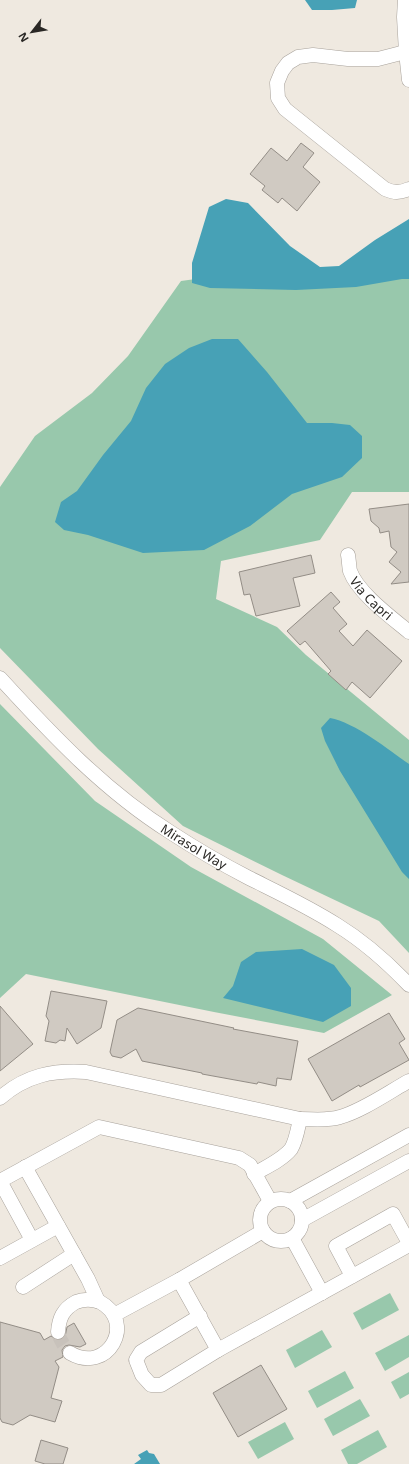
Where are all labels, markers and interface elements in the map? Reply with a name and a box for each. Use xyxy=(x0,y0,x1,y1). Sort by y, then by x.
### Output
north arrow xyxy=(12,12,52,52)
text: N xyxy=(14,30,32,45)
street label: Via Capri xyxy=(346,573,396,624)
street label: Mirasol Way xyxy=(157,819,230,874)

